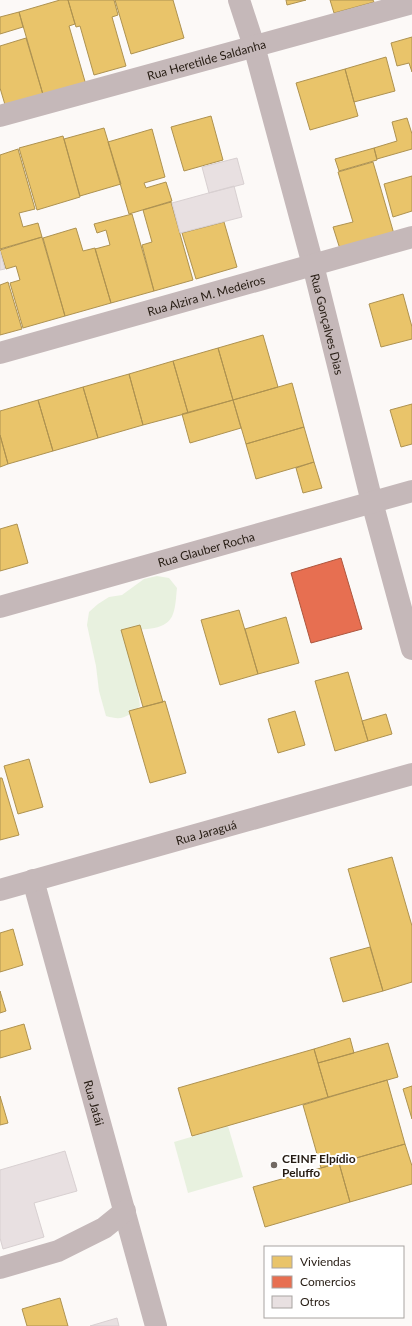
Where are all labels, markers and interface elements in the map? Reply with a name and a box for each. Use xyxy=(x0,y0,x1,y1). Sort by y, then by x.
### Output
street label: Rua Heretilde Saldanha xyxy=(145,36,267,83)
street label: Rua Alzira M. Medeiros xyxy=(145,271,267,319)
street label: Rua Gonçalves Dias xyxy=(308,272,347,376)
street label: Rua Glauber Rocha xyxy=(156,528,256,570)
street label: Rua Jaraguá xyxy=(174,816,238,848)
street label: Rua Jatái xyxy=(81,1078,108,1127)
place label: CEINF Elpídio Peluffo xyxy=(282,1151,356,1180)
marker: CEINF Elpídio Peluffo xyxy=(269,1160,279,1170)
legend xyxy=(264,1246,404,1318)
text: Viviendas xyxy=(300,1254,351,1269)
text: Comercios xyxy=(300,1274,356,1289)
text: Otros xyxy=(300,1294,330,1309)

